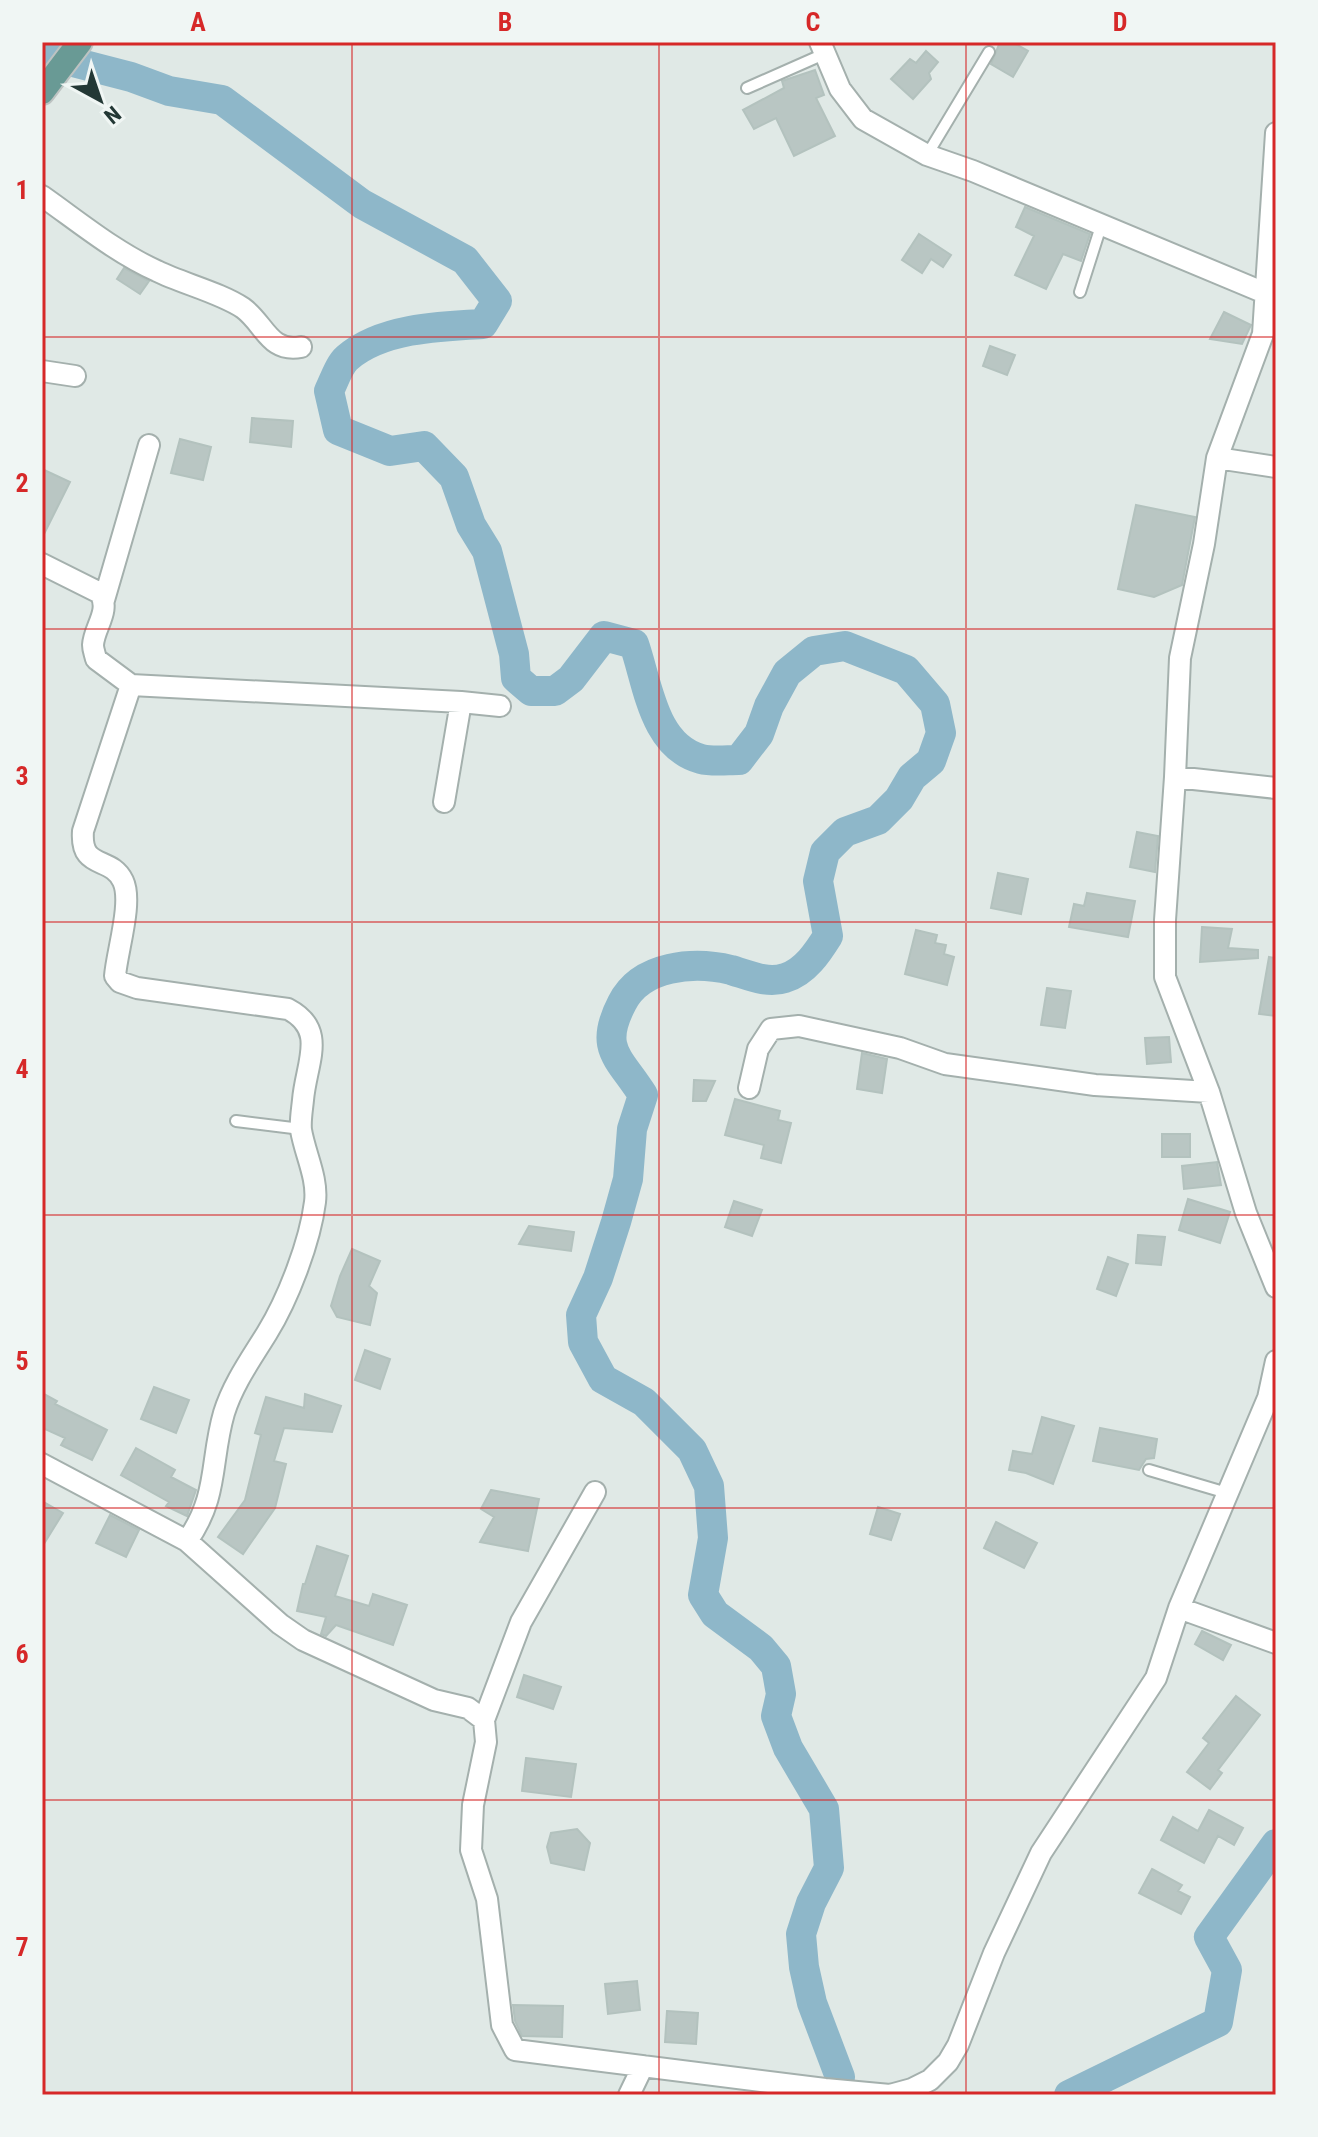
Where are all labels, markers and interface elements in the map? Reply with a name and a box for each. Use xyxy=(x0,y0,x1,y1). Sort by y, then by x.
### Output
text: A xyxy=(190,7,206,37)
text: B xyxy=(498,7,512,37)
text: C xyxy=(806,7,821,37)
text: D xyxy=(1113,7,1127,37)
north arrow xyxy=(60,60,140,140)
text: N xyxy=(99,101,126,129)
text: 1 xyxy=(15,175,29,205)
text: 2 xyxy=(15,468,29,498)
text: 3 xyxy=(15,761,29,791)
text: 4 xyxy=(15,1054,29,1084)
text: 5 xyxy=(15,1346,29,1376)
text: 6 xyxy=(15,1639,29,1669)
text: 7 xyxy=(15,1932,29,1962)

